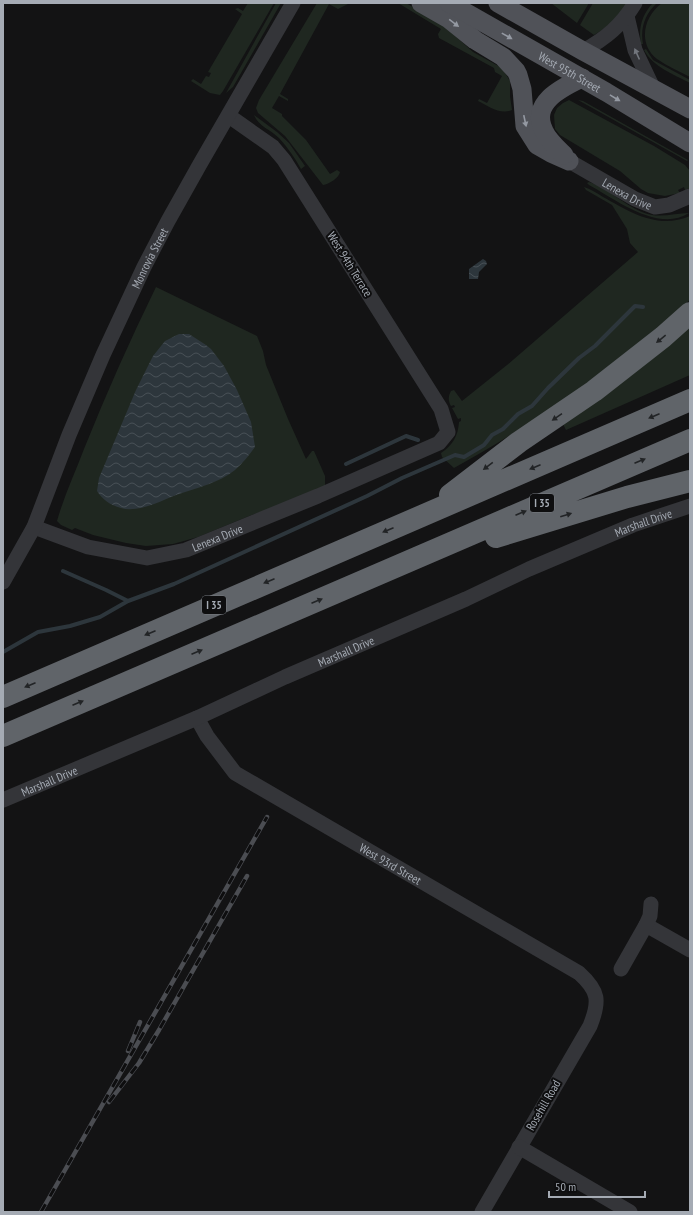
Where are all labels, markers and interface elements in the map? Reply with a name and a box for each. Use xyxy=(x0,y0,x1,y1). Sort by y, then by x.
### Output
one-way arrow xyxy=(449,19,460,28)
one-way arrow xyxy=(501,32,513,39)
street label: West 95th Street xyxy=(536,48,604,96)
one-way arrow xyxy=(634,49,640,60)
one-way arrow xyxy=(609,94,621,101)
one-way arrow xyxy=(522,115,528,127)
street label: Lenexa Drive xyxy=(600,175,654,213)
street label: Monrovia Street xyxy=(128,224,171,291)
street label: West 94th Terrace xyxy=(324,229,376,299)
one-way arrow xyxy=(655,335,666,344)
one-way arrow xyxy=(551,413,562,421)
one-way arrow xyxy=(649,413,660,419)
one-way arrow xyxy=(635,458,647,464)
one-way arrow xyxy=(483,462,494,470)
one-way arrow xyxy=(529,464,540,470)
road number: I 35 xyxy=(530,494,554,512)
street label: Marshall Drive xyxy=(612,505,674,539)
one-way arrow xyxy=(515,510,526,516)
one-way arrow xyxy=(561,512,573,518)
street label: Lenexa Drive xyxy=(189,520,245,554)
one-way arrow xyxy=(383,527,394,533)
one-way arrow xyxy=(263,579,275,585)
road number: I 35 xyxy=(202,596,226,614)
one-way arrow xyxy=(311,598,322,604)
one-way arrow xyxy=(144,630,155,636)
street label: Marshall Drive xyxy=(315,632,376,670)
one-way arrow xyxy=(192,649,203,655)
one-way arrow xyxy=(24,682,36,688)
one-way arrow xyxy=(72,700,84,706)
street label: Marshall Drive xyxy=(19,762,80,799)
street label: West 93rd Street xyxy=(357,840,425,888)
street label: Rosehill Road xyxy=(523,1077,563,1133)
scale bar xyxy=(549,1173,645,1199)
text: 50 m xyxy=(555,1179,576,1194)

